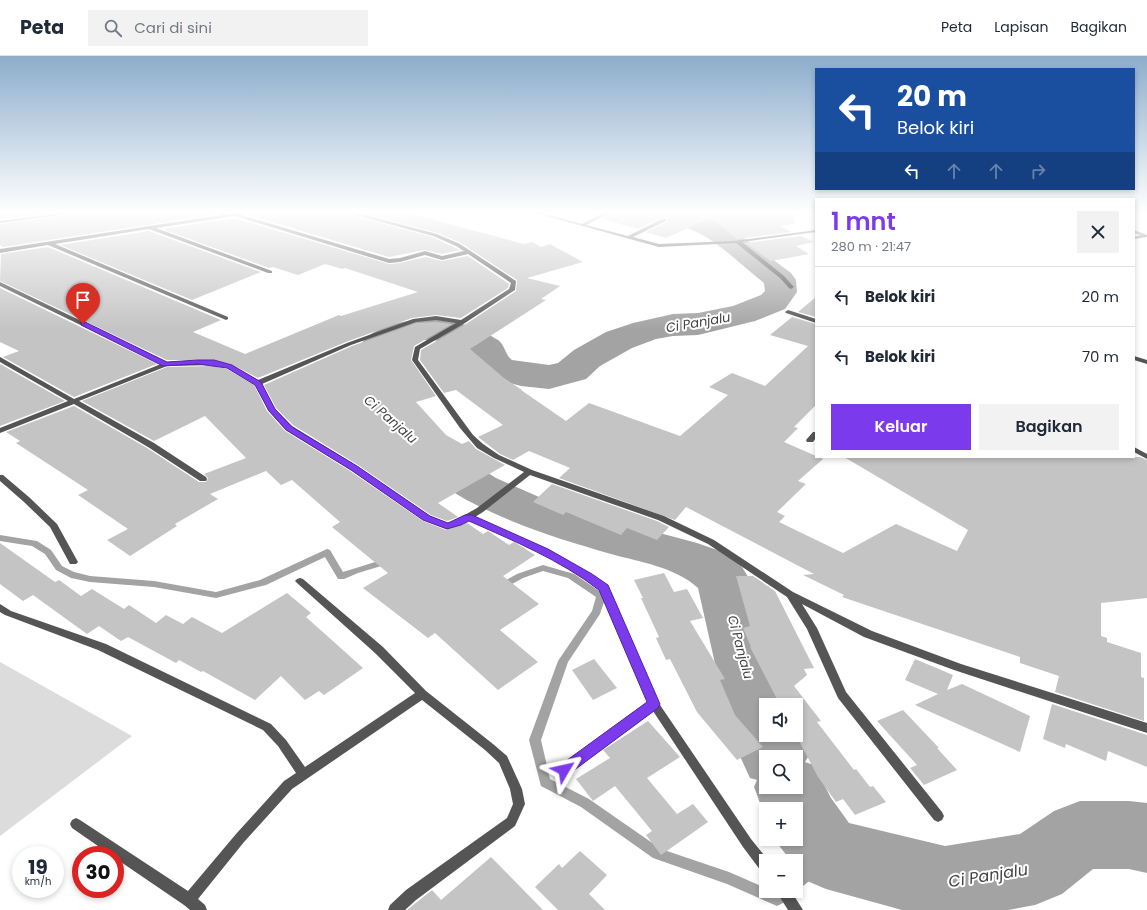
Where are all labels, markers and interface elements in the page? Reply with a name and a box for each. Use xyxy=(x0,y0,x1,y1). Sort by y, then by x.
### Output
search box xyxy=(88,10,368,46)
text: Peta xyxy=(20,14,64,41)
icon: search xyxy=(102,17,124,39)
text: Cari di sini xyxy=(134,17,212,38)
text: Peta xyxy=(941,17,972,37)
text: Lapisan xyxy=(994,17,1048,37)
text: Bagikan xyxy=(1070,17,1127,37)
text: 20 m xyxy=(897,77,967,116)
icon: left xyxy=(831,84,883,136)
text: Belok kiri xyxy=(897,115,974,140)
icon: left xyxy=(901,160,923,182)
icon: ahead xyxy=(943,160,965,182)
icon: ahead xyxy=(985,160,1007,182)
icon: right xyxy=(1027,160,1049,182)
text: 1 mnt xyxy=(831,205,896,238)
button: close xyxy=(1077,211,1119,253)
text: 280 m · 21:47 xyxy=(831,237,911,256)
pin xyxy=(66,283,100,324)
icon: left xyxy=(831,286,853,308)
text: Belok kiri xyxy=(865,286,935,307)
text: 20 m xyxy=(1081,286,1119,307)
icon: arrive xyxy=(72,289,94,311)
water label: Ci Panjalu xyxy=(664,307,732,338)
icon: left xyxy=(831,346,853,368)
text: Belok kiri xyxy=(865,346,935,367)
text: 70 m xyxy=(1082,346,1119,367)
water label: Ci Panjalu xyxy=(360,391,422,448)
button: Keluar xyxy=(831,404,971,450)
button: Bagikan xyxy=(979,404,1119,450)
water label: Ci Panjalu xyxy=(723,613,758,681)
map controls xyxy=(759,698,803,898)
button: sound xyxy=(759,698,803,742)
position arrow xyxy=(543,749,585,791)
button: search xyxy=(759,750,803,794)
button: + xyxy=(759,802,803,846)
speed limit sign: 30 xyxy=(72,846,124,898)
text: 19 xyxy=(28,853,48,881)
button: − xyxy=(759,854,803,898)
water label: Ci Panjalu xyxy=(947,858,1030,893)
text: km/h xyxy=(25,874,51,889)

